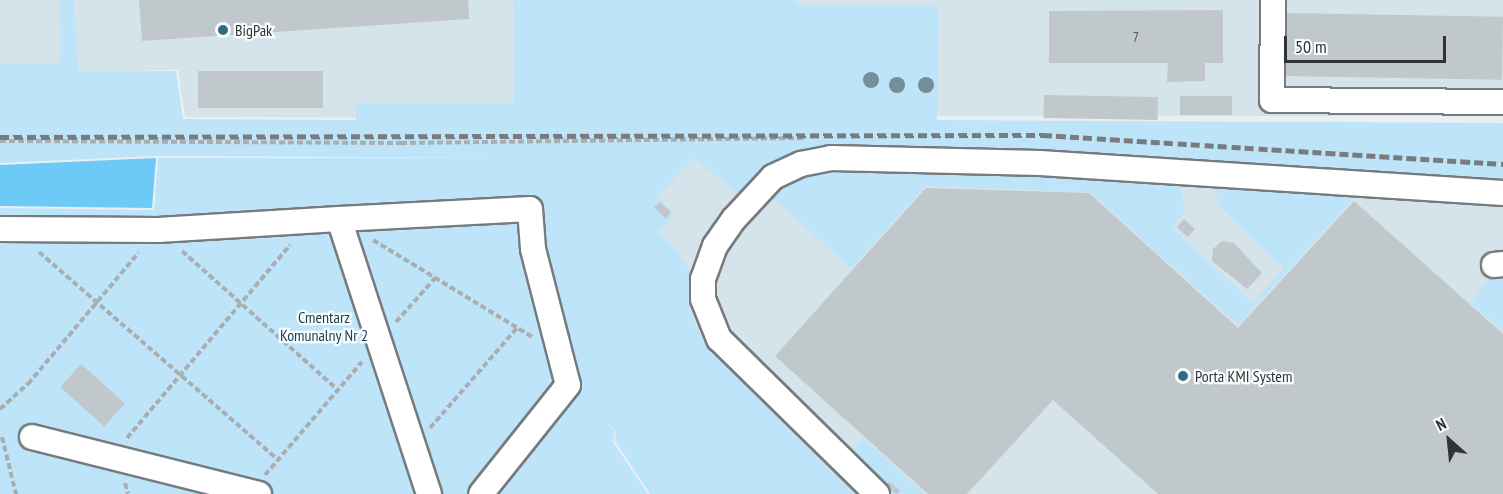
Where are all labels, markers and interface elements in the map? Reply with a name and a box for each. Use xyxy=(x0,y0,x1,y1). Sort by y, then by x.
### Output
place label: BigPak xyxy=(235,20,272,40)
marker: BigPak xyxy=(216,23,230,37)
scale bar xyxy=(1287,24,1449,62)
house number: 7 xyxy=(1133,29,1139,45)
text: 50 m xyxy=(1295,35,1327,58)
park label: Cmentarz Komunalny Nr 2 xyxy=(280,307,368,345)
place label: Porta KMI System xyxy=(1195,366,1292,386)
marker: Porta KMI System xyxy=(1176,369,1190,383)
north arrow xyxy=(1419,410,1479,470)
text: N xyxy=(1432,413,1449,435)

